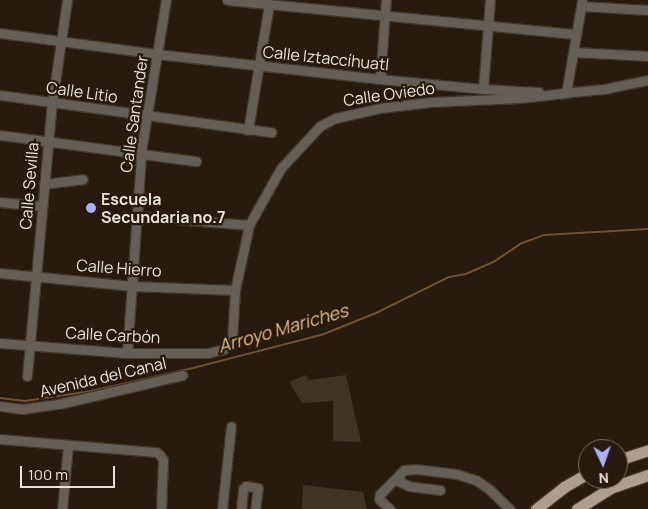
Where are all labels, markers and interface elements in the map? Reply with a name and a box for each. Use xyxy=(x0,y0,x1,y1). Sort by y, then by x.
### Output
street label: Calle Iztaccíhuatl xyxy=(262,42,390,74)
street label: Calle Santander xyxy=(116,54,152,174)
street label: Calle Litio xyxy=(45,77,119,107)
street label: Calle Oviedo xyxy=(342,78,436,110)
street label: Calle Sevilla xyxy=(16,142,42,230)
place label: Escuela Secundaria no.7 xyxy=(101,189,225,227)
marker: Escuela Secundaria no.7 xyxy=(85,202,97,214)
street label: Calle Hierro xyxy=(76,255,162,281)
water label: Arroyo Mariches xyxy=(215,299,351,357)
street label: Calle Carbón xyxy=(65,323,161,347)
street label: Avenida del Canal xyxy=(38,353,168,401)
north arrow xyxy=(578,439,628,489)
scale bar xyxy=(22,456,118,488)
text: 100 m xyxy=(28,464,68,485)
text: N xyxy=(598,469,609,488)

